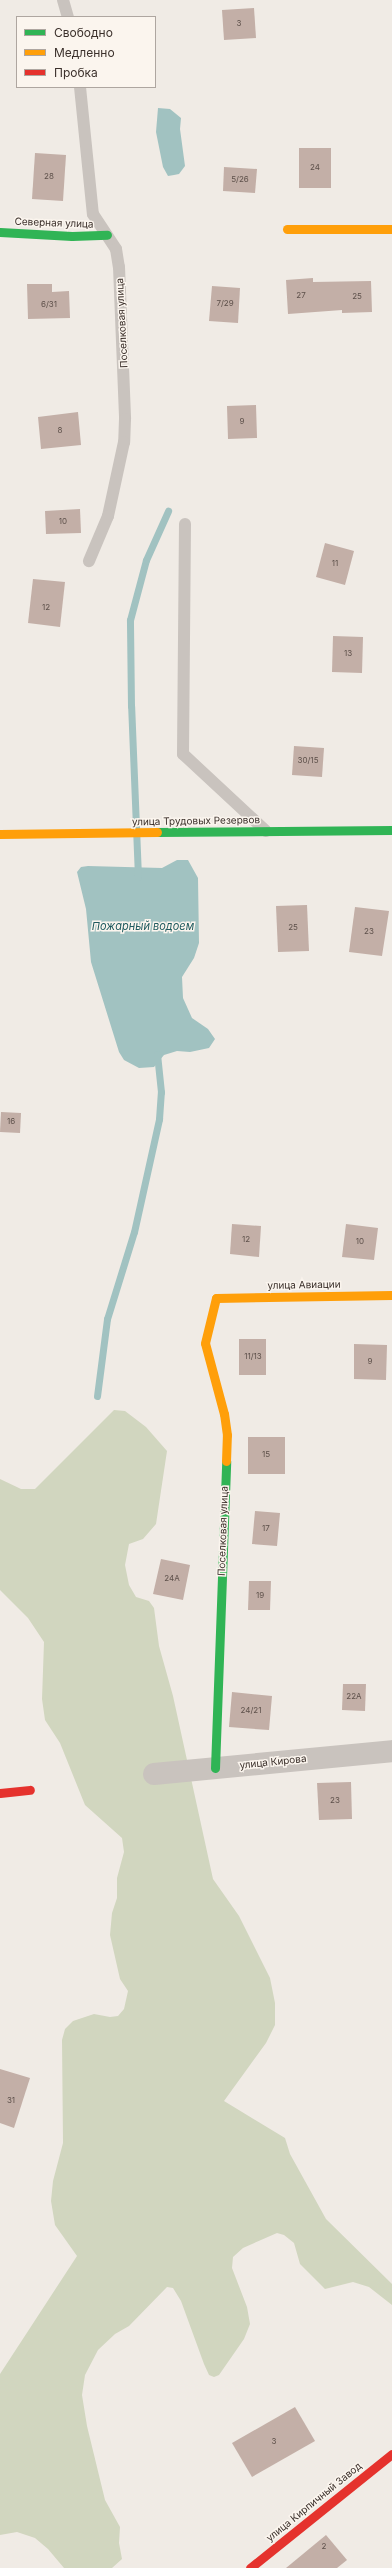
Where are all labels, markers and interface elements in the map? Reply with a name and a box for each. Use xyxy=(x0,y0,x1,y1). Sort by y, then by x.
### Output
legend xyxy=(16,16,156,88)
house number: 3 xyxy=(237,19,241,29)
text: Свободно xyxy=(54,25,113,40)
text: Медленно xyxy=(54,45,115,60)
text: Пробка xyxy=(54,65,98,80)
house number: 24 xyxy=(310,163,320,173)
house number: 28 xyxy=(44,172,54,182)
house number: 5/26 xyxy=(231,175,249,185)
street label: Северная улица xyxy=(14,216,94,230)
street label: Поселковая улица xyxy=(114,278,130,368)
house number: 27 xyxy=(296,291,306,301)
house number: 25 xyxy=(352,292,362,302)
house number: 7/29 xyxy=(216,299,234,309)
house number: 6/31 xyxy=(41,300,57,310)
house number: 9 xyxy=(240,417,244,427)
house number: 8 xyxy=(58,426,62,436)
house number: 10 xyxy=(59,517,67,527)
house number: 11 xyxy=(332,559,338,569)
house number: 12 xyxy=(42,603,50,613)
house number: 13 xyxy=(344,649,352,659)
house number: 30/15 xyxy=(298,756,318,766)
street label: улица Трудовых Резервов xyxy=(132,814,260,828)
water label: Пожарный водоем xyxy=(92,919,194,933)
house number: 25 xyxy=(288,923,298,933)
house number: 23 xyxy=(364,927,374,937)
house number: 16 xyxy=(7,1117,15,1127)
house number: 12 xyxy=(242,1235,250,1245)
house number: 10 xyxy=(356,1237,364,1247)
street label: улица Авиации xyxy=(267,1278,341,1292)
house number: 11/13 xyxy=(244,1352,262,1362)
house number: 9 xyxy=(368,1357,372,1367)
house number: 15 xyxy=(262,1450,270,1460)
street label: Поселковая улица xyxy=(215,1486,231,1576)
house number: 17 xyxy=(262,1524,270,1534)
house number: 24А xyxy=(164,1574,180,1584)
house number: 19 xyxy=(256,1591,264,1601)
house number: 22А xyxy=(346,1692,362,1702)
house number: 24/21 xyxy=(241,1706,261,1716)
street label: улица Кирова xyxy=(239,1753,307,1771)
house number: 23 xyxy=(330,1796,340,1806)
house number: 31 xyxy=(7,2096,15,2106)
house number: 3 xyxy=(272,2437,276,2447)
street label: улица Кирпичный Завод xyxy=(264,2460,364,2544)
house number: 2 xyxy=(322,2542,326,2552)

